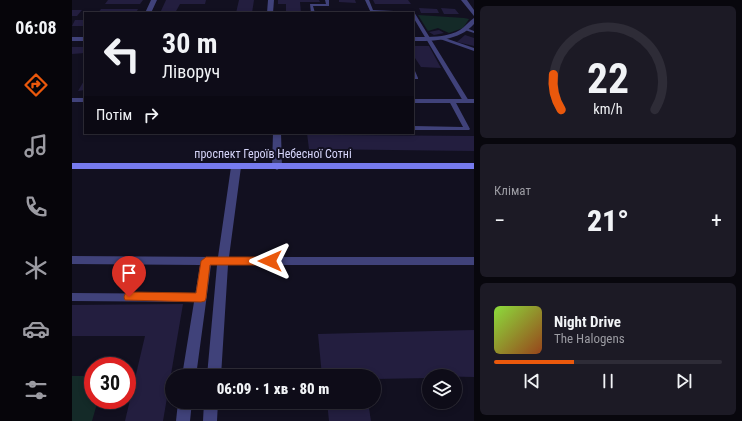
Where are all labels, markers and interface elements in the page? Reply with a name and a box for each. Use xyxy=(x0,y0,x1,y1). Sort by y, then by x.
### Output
text: 06:08 xyxy=(15,17,57,38)
text: 30 m xyxy=(162,27,218,60)
icon: left xyxy=(96,28,148,80)
text: 22 xyxy=(587,54,629,103)
text: Ліворуч xyxy=(162,61,220,82)
icon: directions xyxy=(22,71,50,99)
text: km/h xyxy=(593,101,623,117)
icon: right xyxy=(140,104,162,126)
text: Потім xyxy=(96,106,132,124)
icon: music xyxy=(22,132,50,160)
street label: проспект Героїв Небесної Сотні xyxy=(194,147,352,161)
text: Клімат xyxy=(494,183,531,198)
icon: phone xyxy=(22,193,50,221)
text: 21° xyxy=(587,203,629,238)
text: − xyxy=(494,208,505,233)
text: + xyxy=(711,208,722,233)
position arrow xyxy=(249,240,291,282)
icon: climate xyxy=(22,254,50,282)
pin xyxy=(112,256,146,297)
icon: arrive xyxy=(118,262,140,284)
text: Night Drive xyxy=(554,313,621,331)
icon: car xyxy=(22,315,50,343)
text: The Halogens xyxy=(554,331,625,346)
speed limit sign: 30 xyxy=(84,357,136,409)
map controls xyxy=(422,369,462,409)
button: layers xyxy=(422,369,462,409)
icon: previous xyxy=(521,370,543,392)
icon: pause xyxy=(597,370,619,392)
icon: next xyxy=(673,370,695,392)
icon: filters xyxy=(22,376,50,404)
text: 06:09 · 1 хв · 80 m xyxy=(217,380,329,398)

